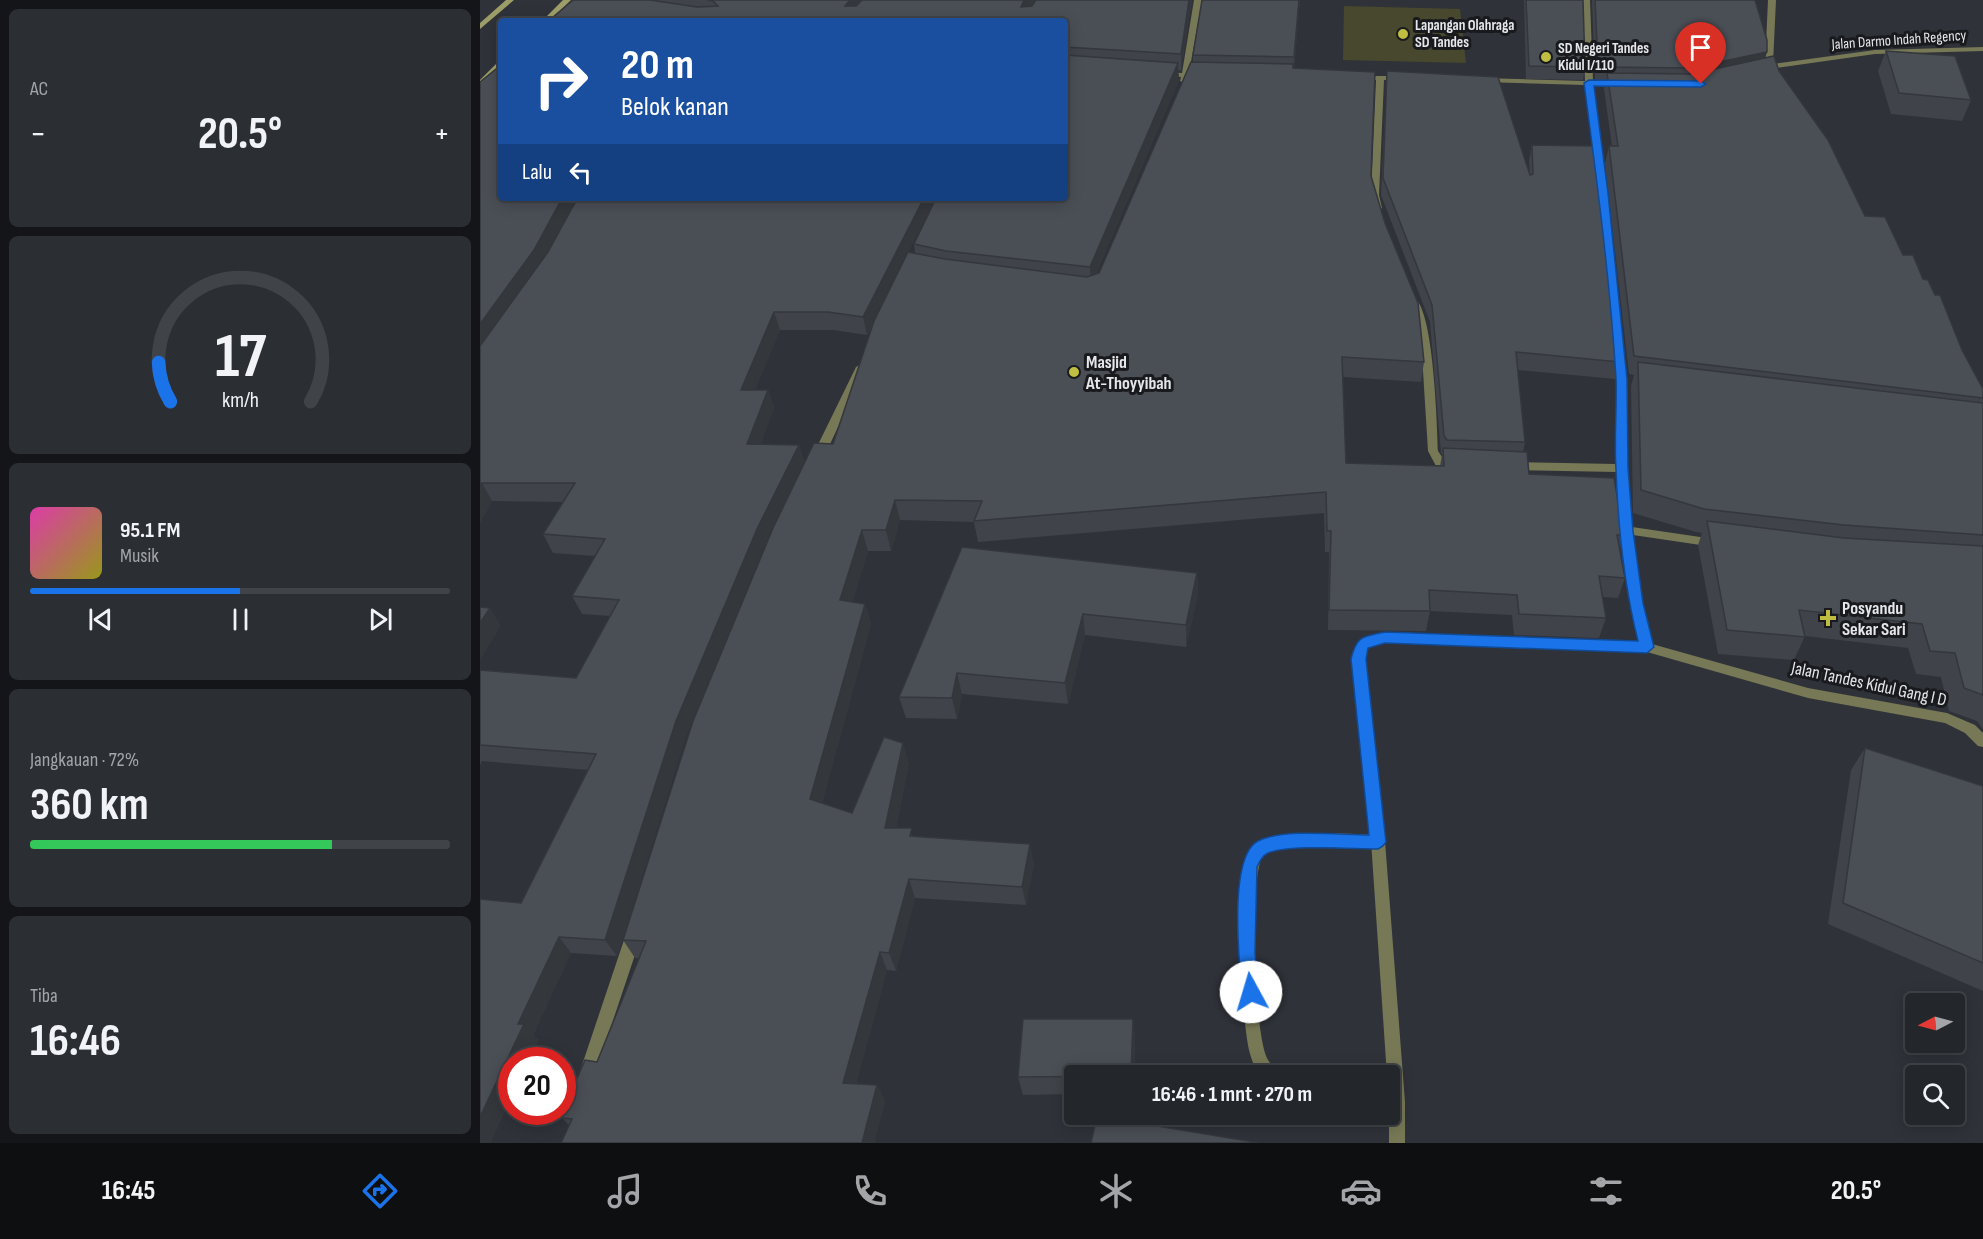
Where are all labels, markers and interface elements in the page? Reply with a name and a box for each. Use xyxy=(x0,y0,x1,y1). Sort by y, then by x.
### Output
place label: Lapangan Olahraga SD Tandes xyxy=(1415,16,1514,52)
pin xyxy=(1675,22,1726,84)
street label: Jalan Darmo Indah Regency xyxy=(1830,26,1967,54)
marker: Lapangan Olahraga SD Tandes xyxy=(1396,27,1410,41)
icon: arrive xyxy=(1684,31,1717,64)
place label: SD Negeri Tandes Kidul I/110 xyxy=(1558,39,1649,75)
text: 20 m xyxy=(621,40,694,91)
icon: right xyxy=(522,42,600,120)
marker: SD Negeri Tandes Kidul I/110 xyxy=(1539,50,1553,64)
text: AC xyxy=(30,77,48,101)
text: Belok kanan xyxy=(621,91,729,123)
text: 20.5° xyxy=(198,107,282,162)
text: − xyxy=(30,114,46,154)
text: + xyxy=(434,114,450,154)
icon: left xyxy=(564,156,597,189)
text: Lalu xyxy=(522,159,552,186)
text: 17 xyxy=(214,320,266,395)
place label: Masjid At-Thoyyibah xyxy=(1085,352,1172,394)
marker: Masjid At-Thoyyibah xyxy=(1067,365,1081,379)
text: km/h xyxy=(221,388,259,413)
text: 95.1 FM xyxy=(120,517,180,544)
text: Musik xyxy=(120,544,159,568)
place label: Posyandu Sekar Sari xyxy=(1842,598,1906,640)
icon: previous xyxy=(84,603,117,636)
icon: pause xyxy=(224,603,257,636)
icon: next xyxy=(364,603,397,636)
marker: Posyandu Sekar Sari xyxy=(1819,609,1837,627)
street label: Jalan Tandes Kidul Gang I D xyxy=(1789,657,1948,711)
text: Jangkauan · 72% xyxy=(30,748,139,772)
text: 360 km xyxy=(30,778,149,833)
position arrow xyxy=(1219,960,1283,1024)
text: Tiba xyxy=(30,984,58,1008)
north arrow xyxy=(1905,993,1965,1053)
map controls xyxy=(1905,993,1965,1125)
text: 16:46 xyxy=(30,1014,121,1069)
speed limit sign: 20 xyxy=(498,1047,576,1125)
button: search xyxy=(1905,1065,1965,1125)
text: 16:46 · 1 mnt · 270 m xyxy=(1152,1081,1312,1108)
icon: directions xyxy=(359,1170,401,1212)
icon: music xyxy=(604,1170,646,1212)
icon: phone xyxy=(849,1170,891,1212)
icon: climate xyxy=(1095,1170,1137,1212)
icon: car xyxy=(1340,1170,1382,1212)
icon: filters xyxy=(1585,1170,1627,1212)
text: 16:45 xyxy=(102,1175,155,1207)
text: 20.5° xyxy=(1831,1175,1881,1207)

